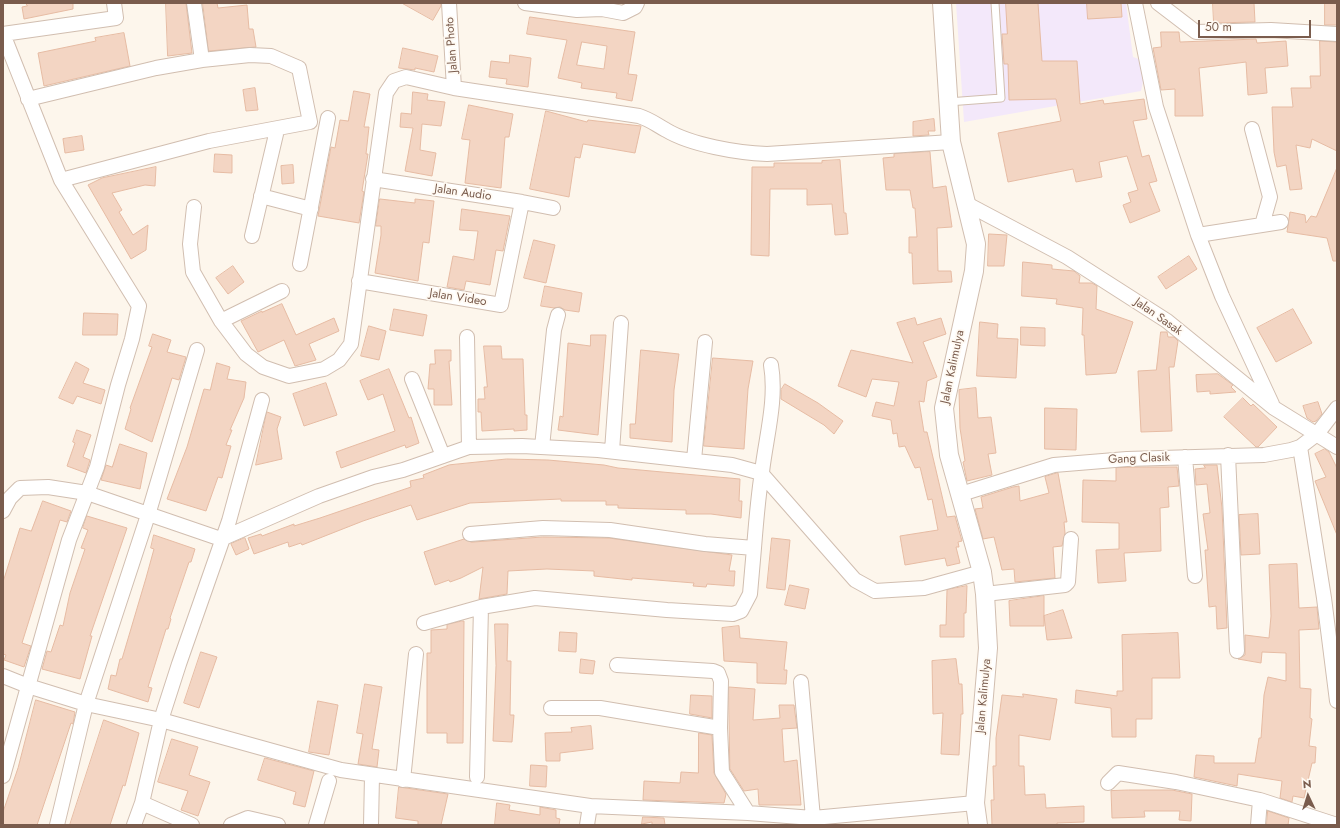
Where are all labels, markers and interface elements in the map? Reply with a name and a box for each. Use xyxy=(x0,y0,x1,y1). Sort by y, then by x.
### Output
scale bar xyxy=(1200,12,1313,38)
street label: Jalan Photo xyxy=(443,17,461,73)
text: 50 m xyxy=(1205,18,1232,36)
street label: Jalan Audio xyxy=(433,182,493,204)
street label: Jalan Video xyxy=(428,286,488,310)
street label: Jalan Sasak xyxy=(1131,295,1185,339)
street label: Jalan Kalimulya xyxy=(938,329,968,405)
street label: Gang Clasik xyxy=(1108,451,1170,467)
street label: Jalan Kalimulya xyxy=(974,658,994,734)
north arrow xyxy=(1288,776,1328,816)
text: N xyxy=(1302,776,1312,792)

